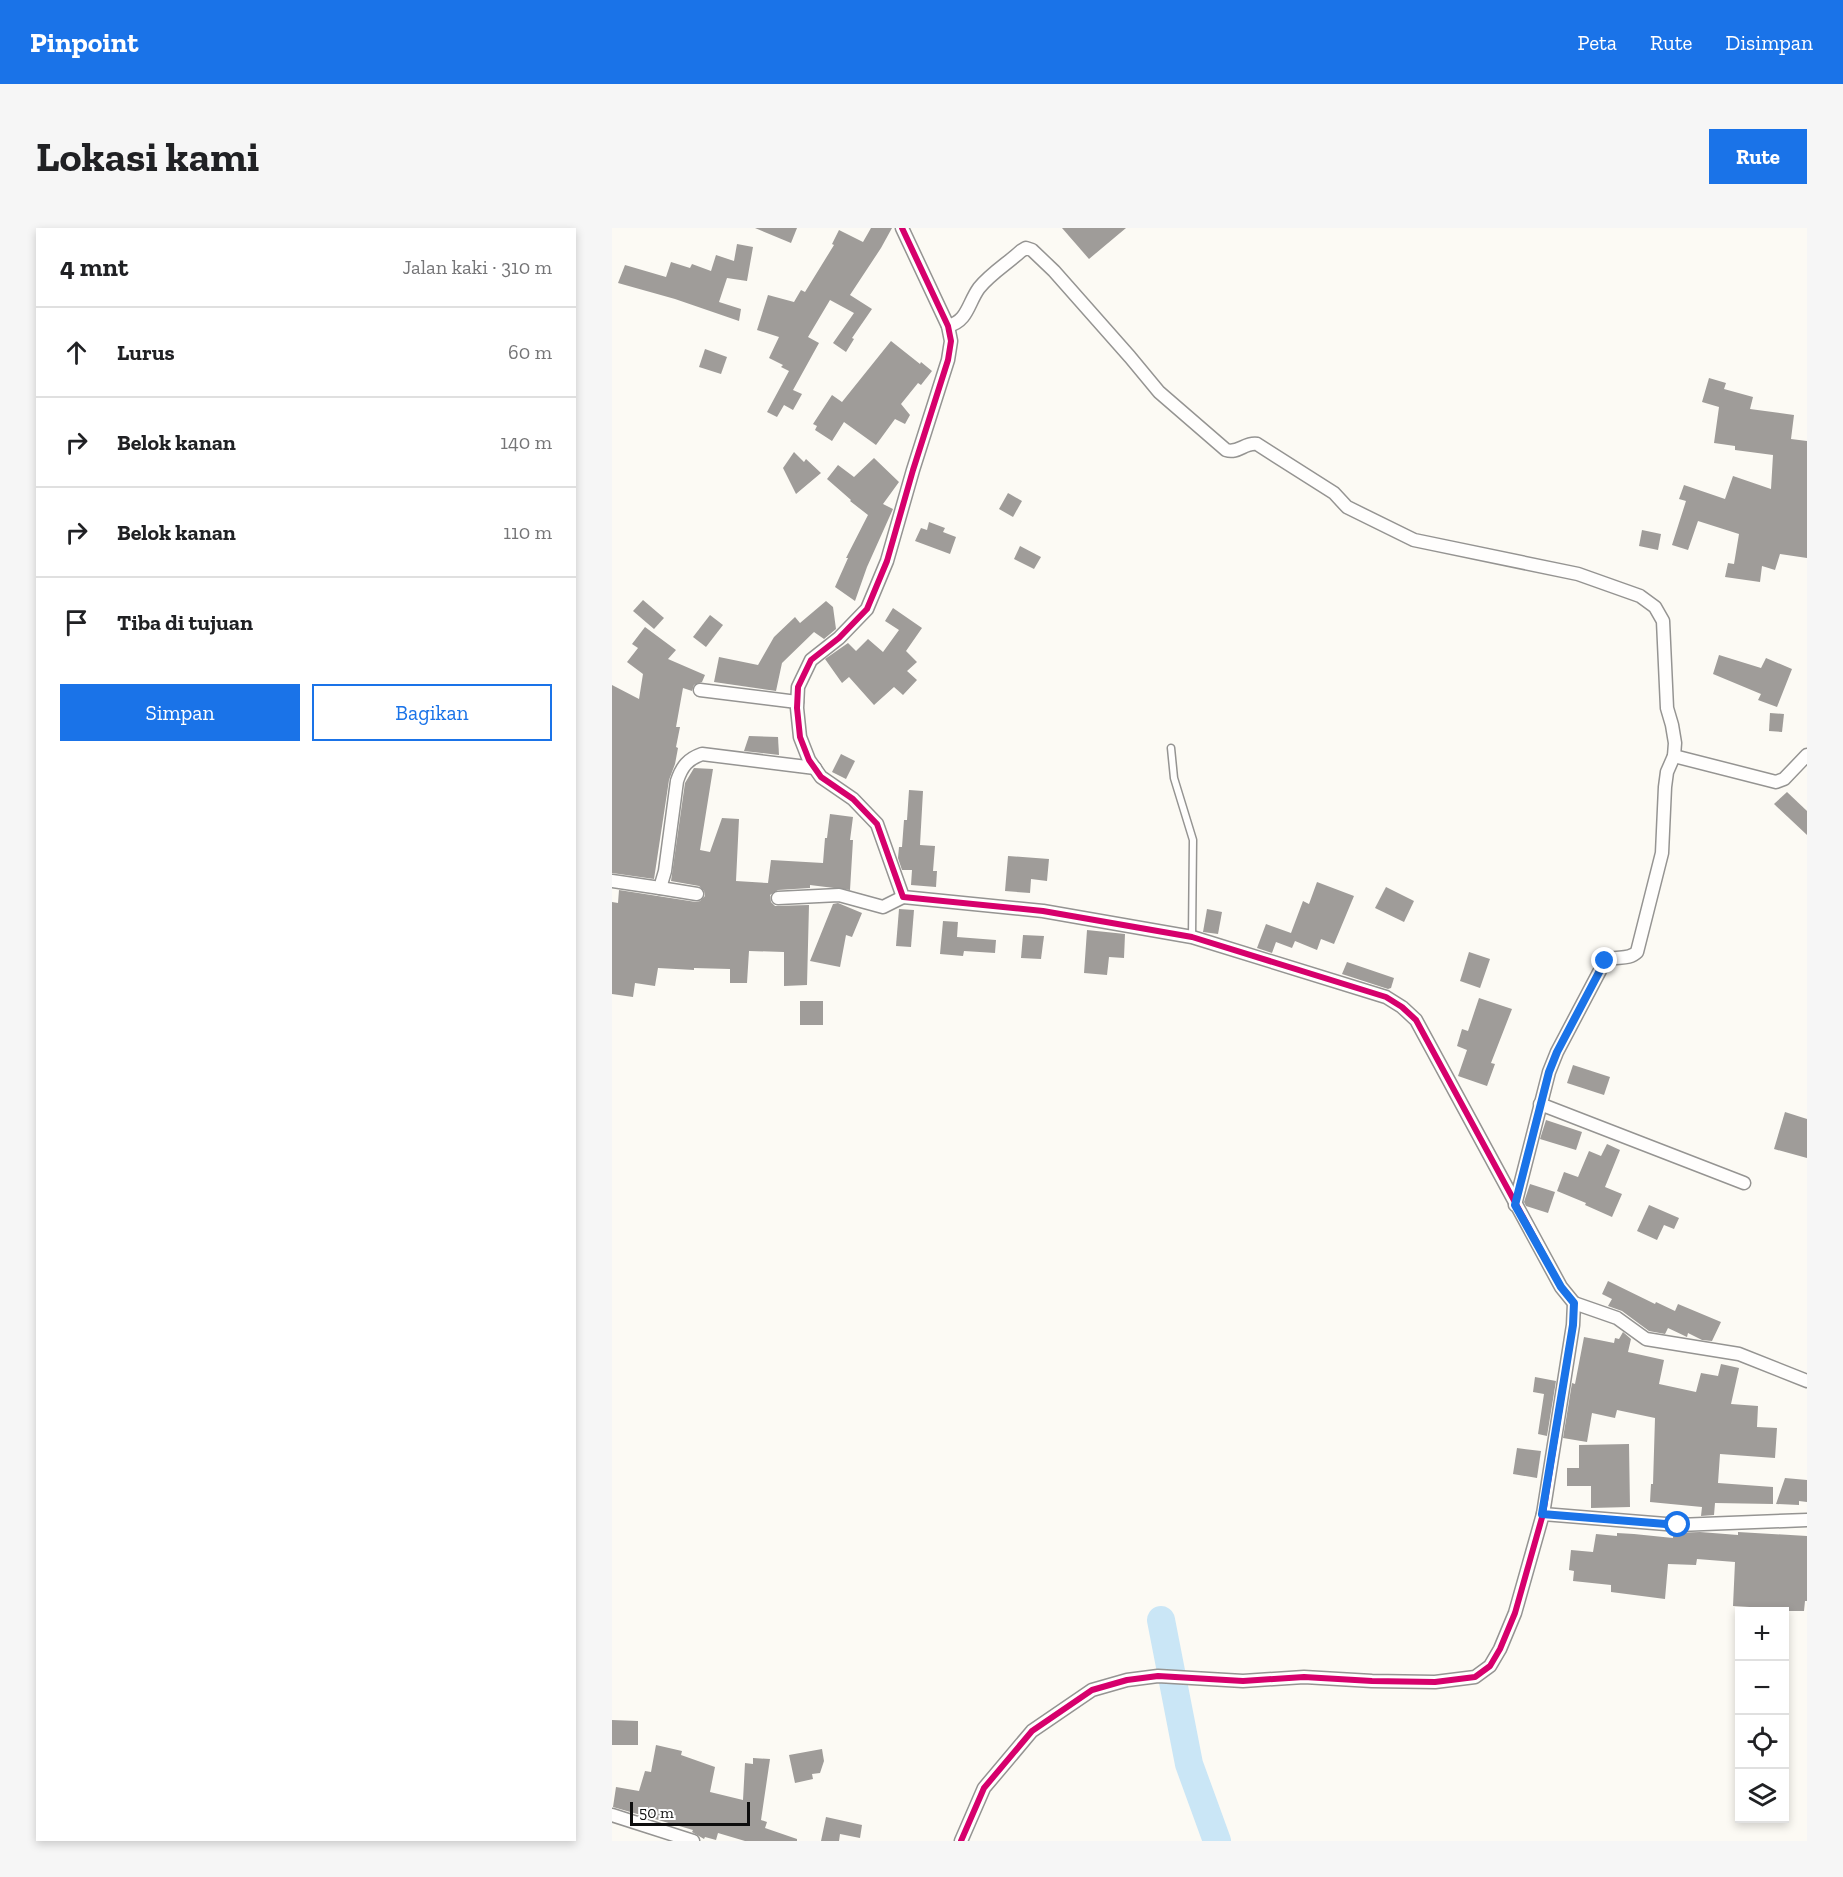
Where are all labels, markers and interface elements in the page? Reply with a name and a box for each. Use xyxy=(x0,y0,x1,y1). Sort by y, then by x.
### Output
text: Pinpoint xyxy=(30,26,138,59)
text: Peta xyxy=(1578,30,1617,55)
text: Rute xyxy=(1650,30,1692,55)
text: Disimpan xyxy=(1725,30,1813,55)
button: Rute xyxy=(1709,129,1807,184)
text: Lokasi kami xyxy=(36,131,259,182)
text: 4 mnt xyxy=(60,251,128,283)
text: Jalan kaki · 310 m xyxy=(402,255,552,279)
icon: ahead xyxy=(60,336,93,369)
text: Lurus xyxy=(117,339,175,366)
text: 60 m xyxy=(508,340,552,364)
icon: right xyxy=(60,426,93,459)
text: Belok kanan xyxy=(117,429,236,456)
text: 140 m xyxy=(500,430,552,454)
icon: right xyxy=(60,516,93,549)
text: Belok kanan xyxy=(117,519,236,546)
text: 110 m xyxy=(503,520,552,544)
icon: arrive xyxy=(60,606,93,639)
text: Tiba di tujuan xyxy=(117,609,253,636)
button: Simpan xyxy=(60,684,300,741)
button: Bagikan xyxy=(312,684,552,741)
route end xyxy=(1591,947,1617,973)
route start xyxy=(1664,1511,1690,1537)
map controls xyxy=(1735,1607,1789,1823)
button: + xyxy=(1735,1607,1789,1661)
button: − xyxy=(1735,1661,1789,1715)
button: locate xyxy=(1735,1715,1789,1769)
button: layers xyxy=(1735,1769,1789,1823)
scale bar xyxy=(630,1799,750,1826)
text: 50 m xyxy=(639,1803,674,1822)

